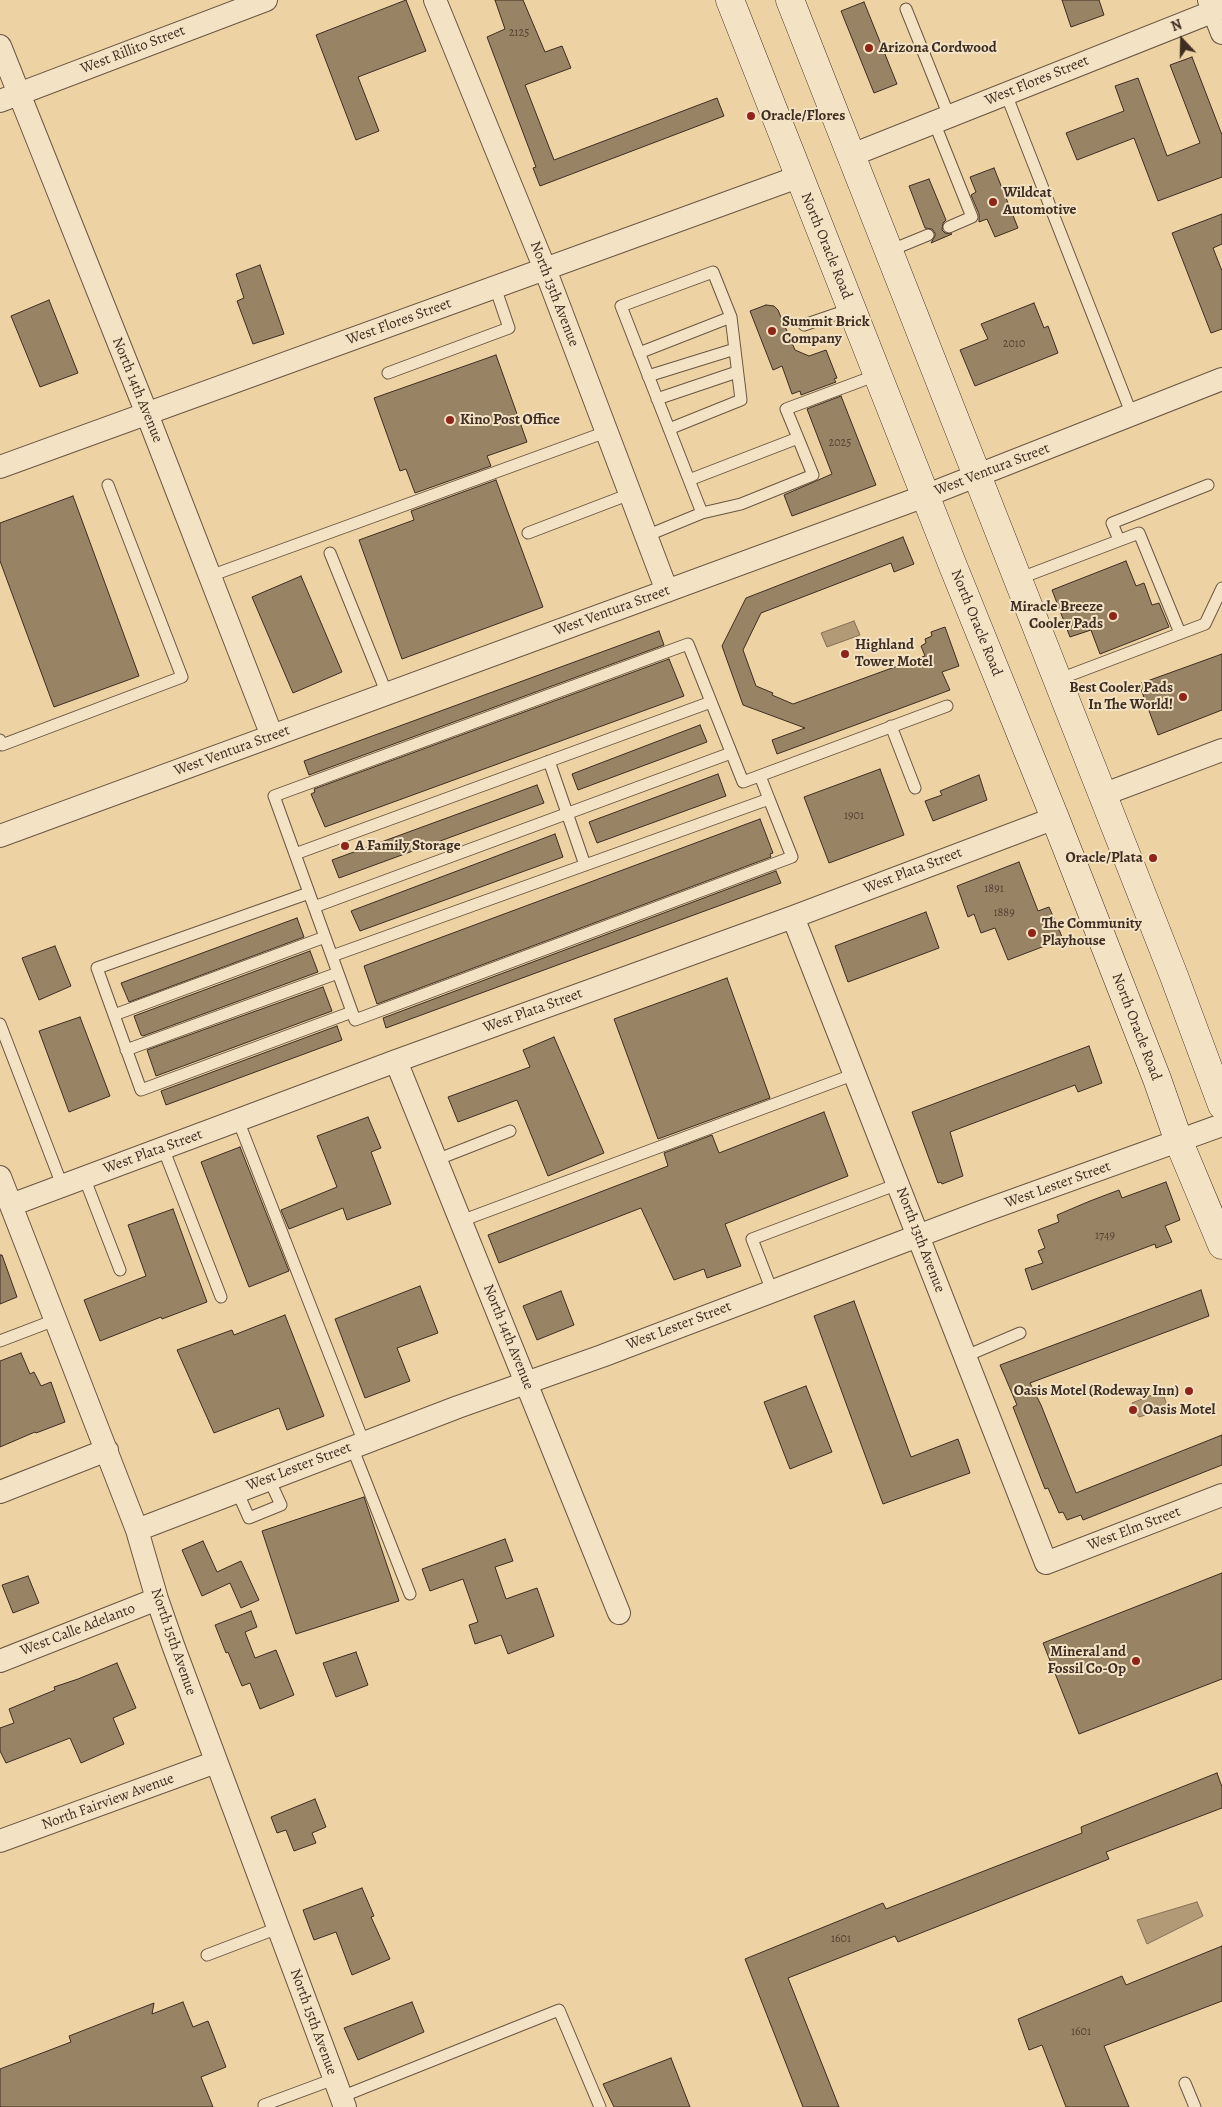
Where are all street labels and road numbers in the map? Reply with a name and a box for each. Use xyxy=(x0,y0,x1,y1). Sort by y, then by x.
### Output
street label: West Rillito Street xyxy=(78,22,188,78)
street label: West Flores Street xyxy=(982,52,1092,110)
street label: North Oracle Road xyxy=(796,190,856,302)
street label: North 13th Avenue xyxy=(526,239,582,349)
street label: West Flores Street xyxy=(344,295,454,349)
street label: North 14th Avenue xyxy=(108,335,166,445)
street label: West Ventura Street xyxy=(932,440,1052,500)
street label: North Oracle Road xyxy=(946,567,1006,679)
street label: West Ventura Street xyxy=(552,582,672,640)
street label: West Ventura Street xyxy=(172,722,292,780)
street label: West Plata Street xyxy=(861,844,965,898)
street label: North Oracle Road xyxy=(1107,971,1165,1083)
street label: West Plata Street xyxy=(481,985,585,1037)
street label: West Plata Street xyxy=(101,1126,205,1178)
street label: West Lester Street xyxy=(1003,1158,1113,1212)
street label: North 13th Avenue xyxy=(892,1185,948,1295)
street label: North 14th Avenue xyxy=(479,1282,537,1392)
street label: West Lester Street xyxy=(624,1298,734,1354)
street label: West Lester Street xyxy=(244,1439,354,1495)
street label: West Elm Street xyxy=(1085,1503,1183,1555)
street label: North 15th Avenue xyxy=(146,1586,200,1698)
street label: West Calle Adelanto xyxy=(18,1600,138,1660)
street label: North Fairview Avenue xyxy=(39,1770,177,1834)
street label: North 15th Avenue xyxy=(285,1966,341,2078)

